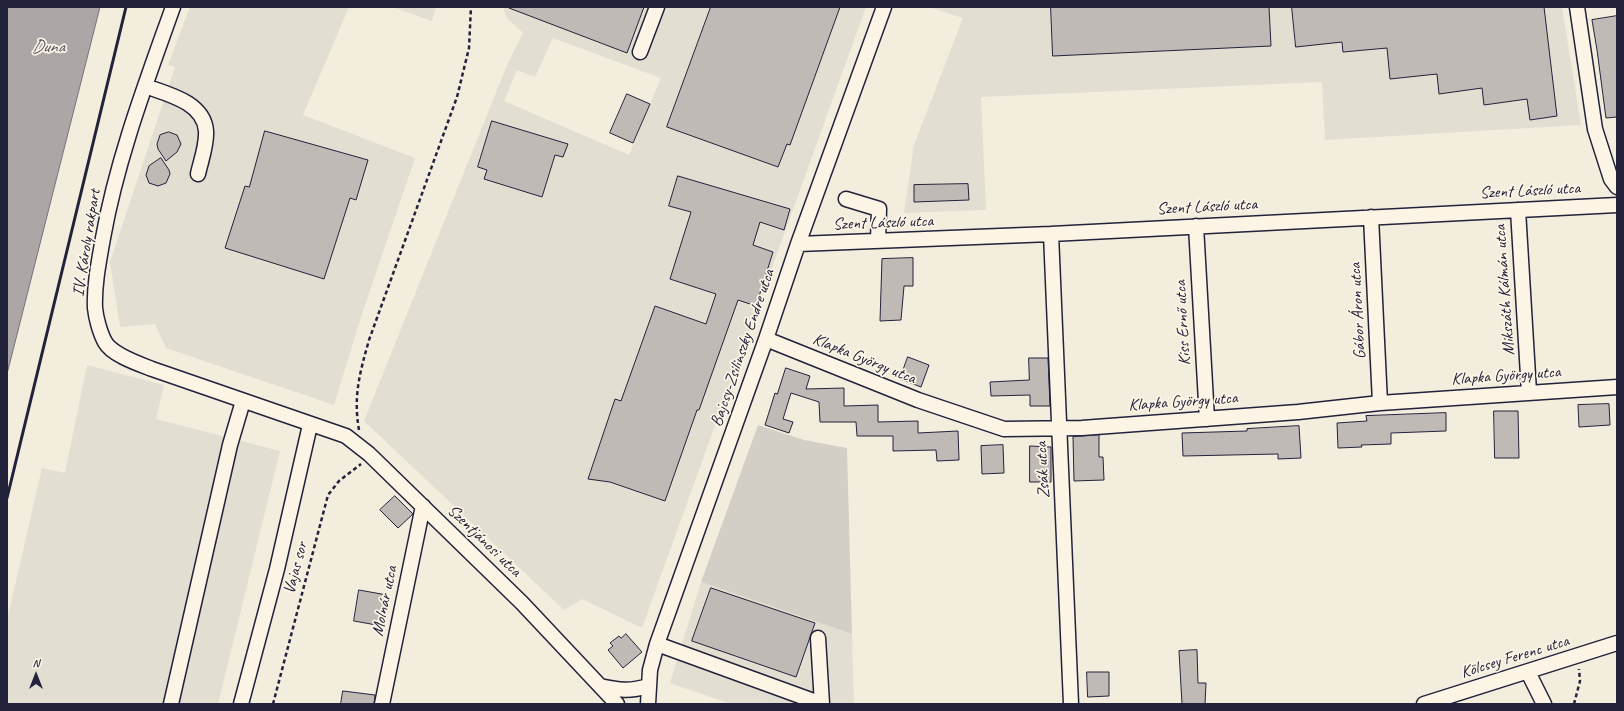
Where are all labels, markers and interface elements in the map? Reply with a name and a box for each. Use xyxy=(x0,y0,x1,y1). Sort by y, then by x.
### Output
water label: Duna xyxy=(32,36,64,58)
street label: Szent László utca xyxy=(1479,178,1581,204)
street label: IV. Károly rakpart xyxy=(68,188,106,298)
street label: Szent László utca xyxy=(1156,194,1258,220)
street label: Szent László utca xyxy=(832,211,934,235)
street label: Mikszáth Kálmán utca xyxy=(1490,224,1520,356)
street label: Gábor Áron utca xyxy=(1345,262,1371,360)
street label: Bajcsy-Zsilinszky Endre utca xyxy=(707,267,779,429)
street label: Kiss Ernő utca xyxy=(1171,280,1195,366)
street label: Klapka György utca xyxy=(809,329,919,389)
street label: Klapka György utca xyxy=(1451,362,1561,390)
street label: Klapka György utca xyxy=(1128,388,1238,416)
street label: Zsák utca xyxy=(1031,441,1055,499)
street label: Szentjánosi utca xyxy=(443,501,525,581)
street label: Vajas sor xyxy=(279,540,313,596)
street label: Molnár utca xyxy=(368,564,402,638)
street label: Kölcsey Ferenc utca xyxy=(1458,631,1572,683)
north arrow xyxy=(16,655,56,695)
text: N xyxy=(33,656,39,670)

